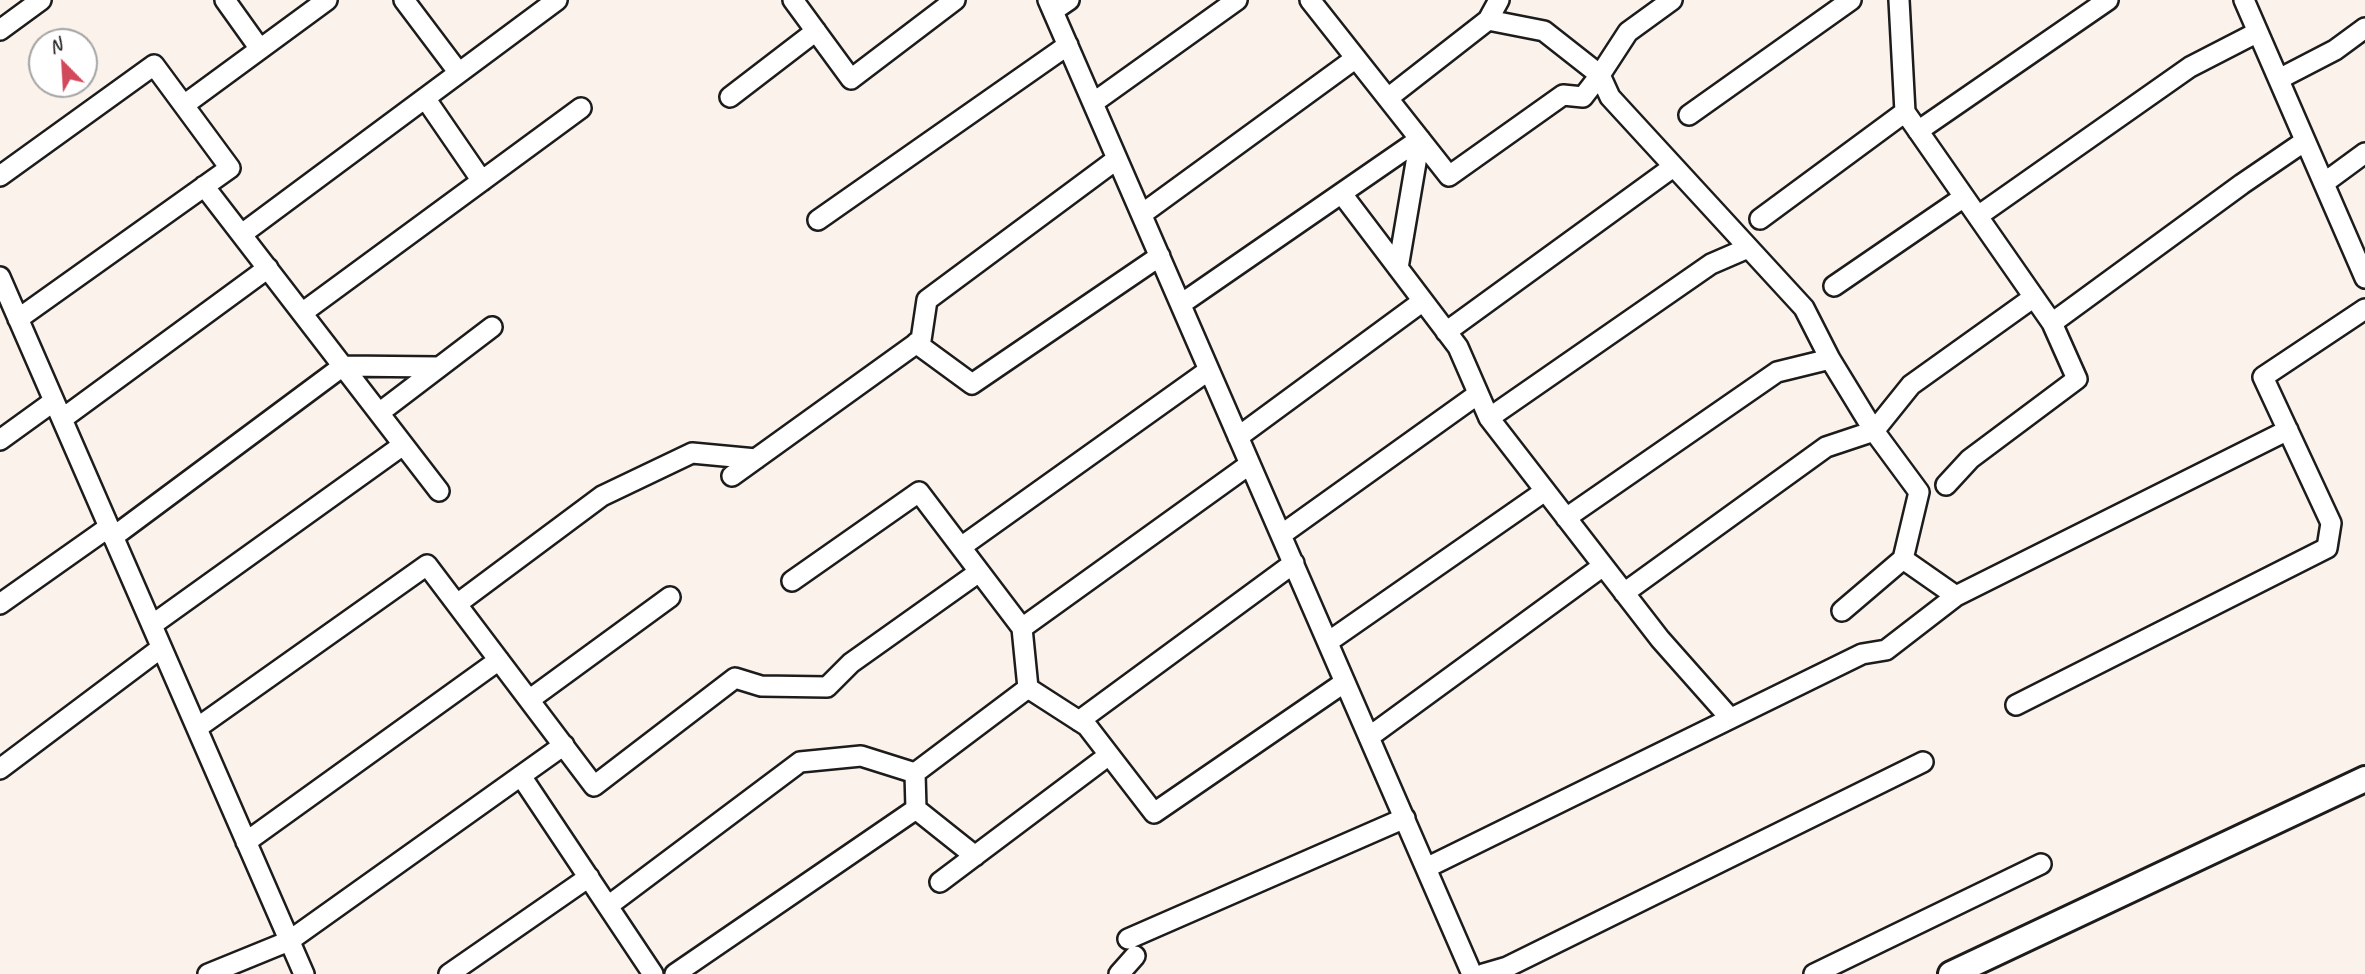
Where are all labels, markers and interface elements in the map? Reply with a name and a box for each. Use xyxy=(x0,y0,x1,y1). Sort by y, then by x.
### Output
north arrow xyxy=(28,28,98,98)
text: N xyxy=(45,32,66,59)

